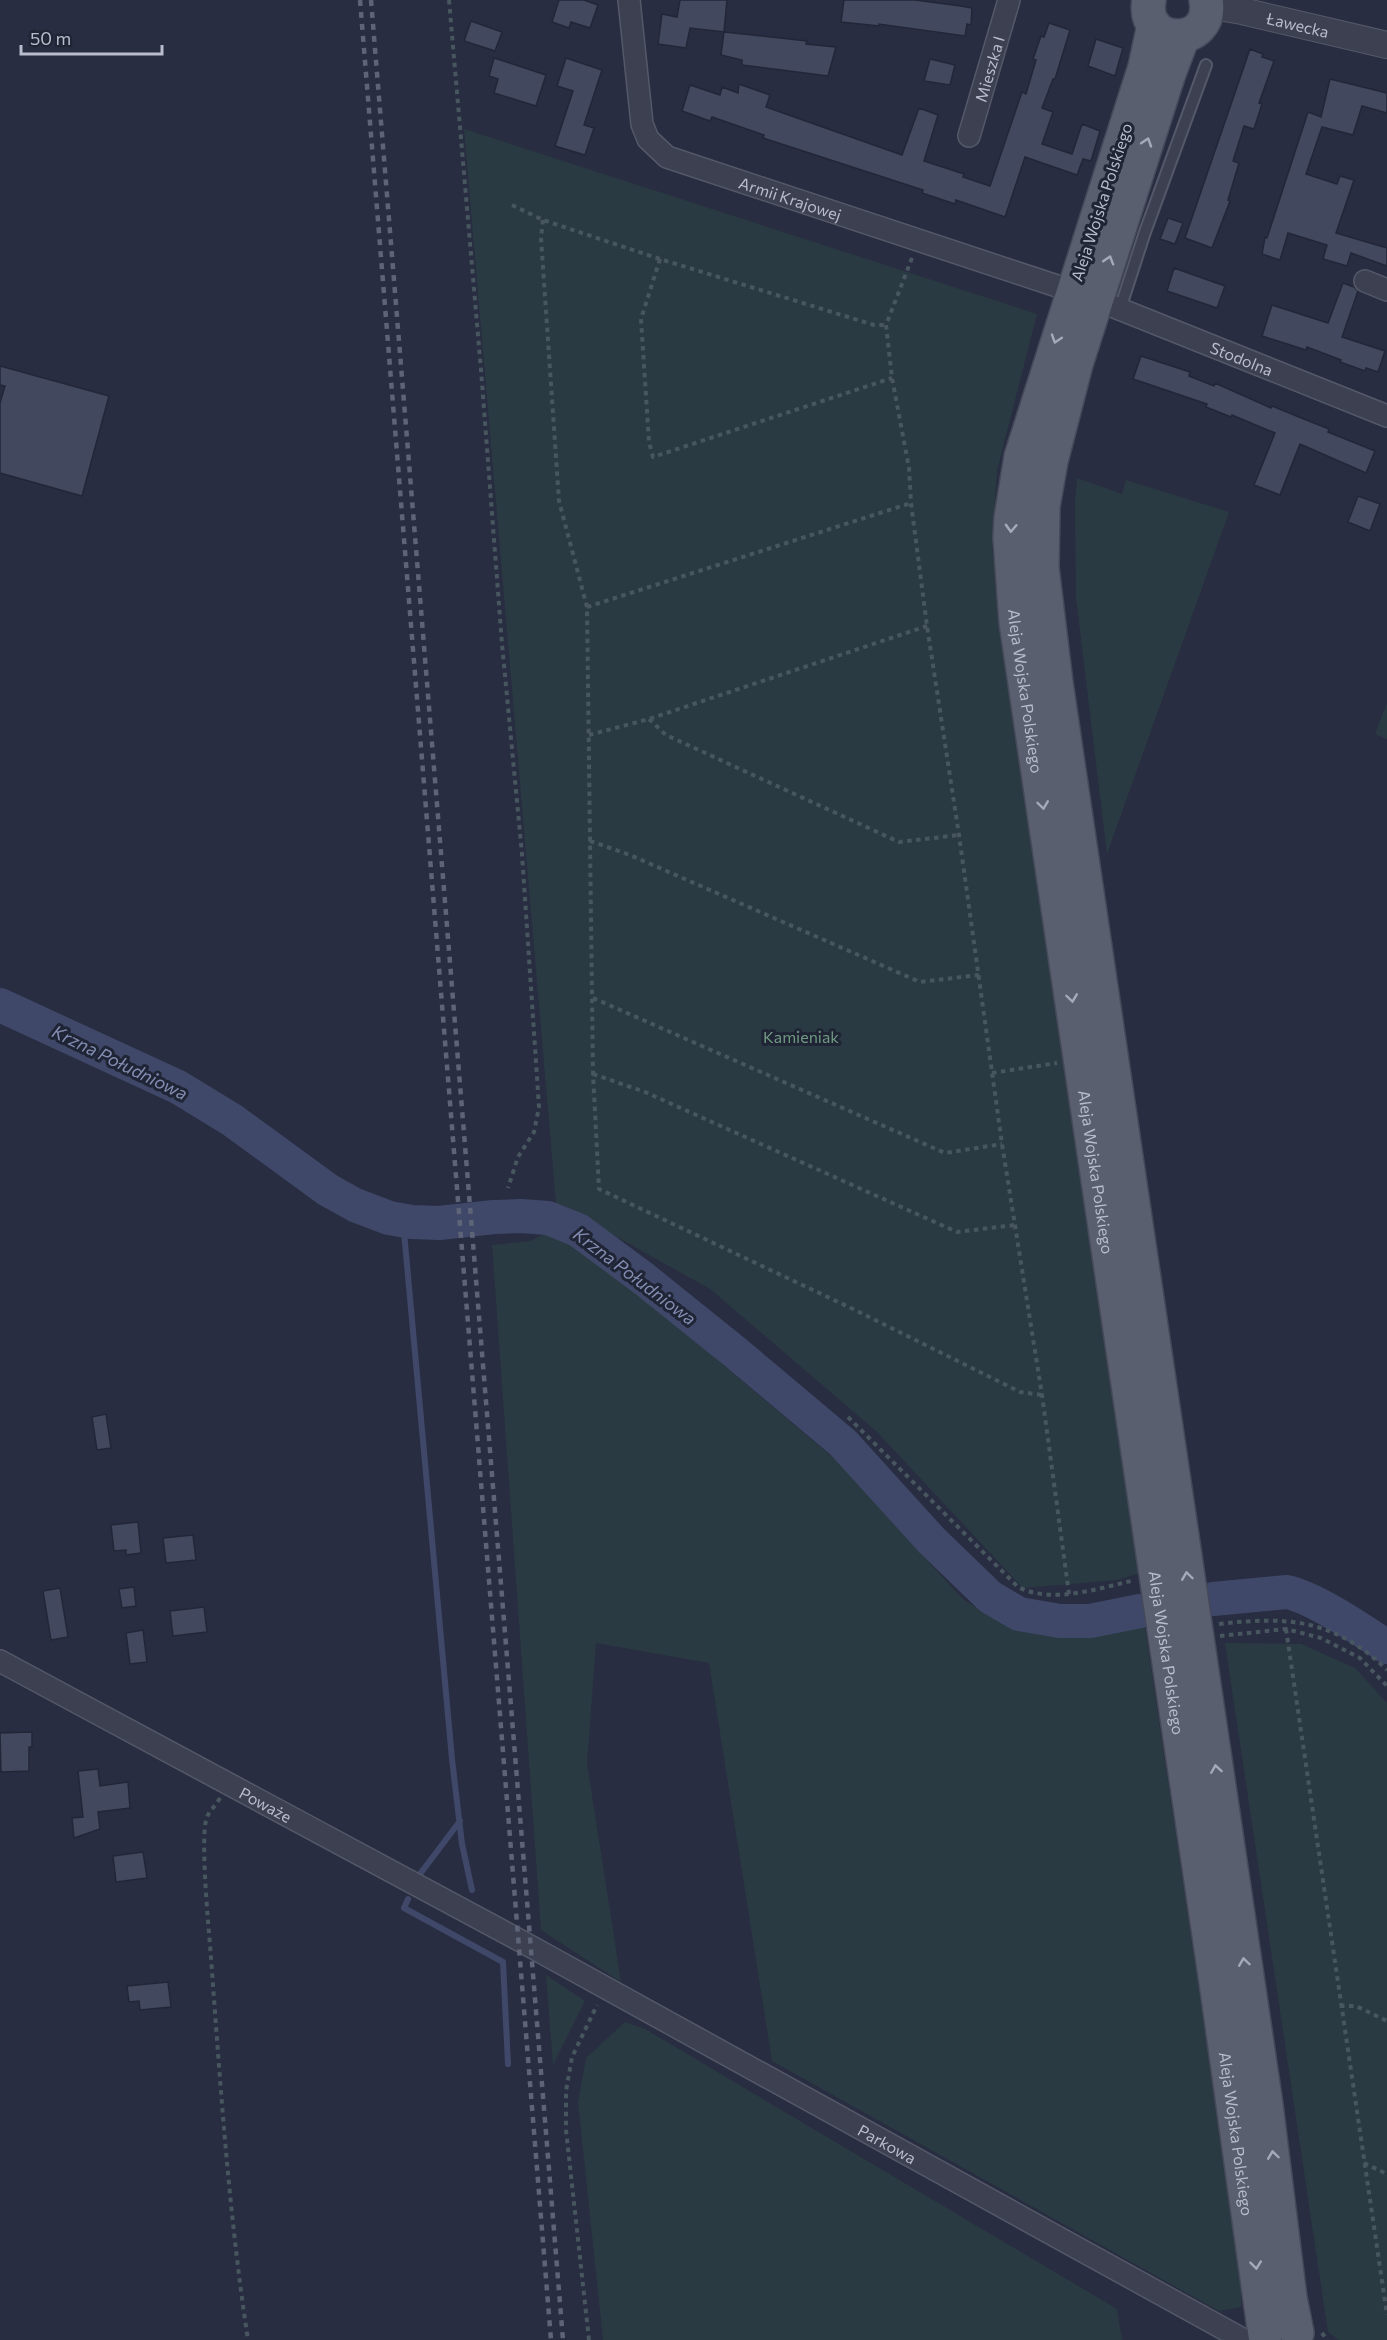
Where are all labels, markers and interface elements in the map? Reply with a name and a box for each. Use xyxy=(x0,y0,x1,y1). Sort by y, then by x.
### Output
street label: Ławecka xyxy=(1264,7,1331,41)
scale bar xyxy=(21,18,162,56)
text: 50 m xyxy=(30,27,71,49)
street label: Mieszka I xyxy=(970,34,1007,104)
street label: Aleja Wojska Polskiego xyxy=(1066,120,1136,284)
one-way arrow xyxy=(1139,137,1152,148)
street label: Armii Krajowej xyxy=(737,172,844,224)
one-way arrow xyxy=(1102,255,1114,266)
one-way arrow xyxy=(1051,333,1064,344)
street label: Stodolna xyxy=(1208,337,1276,379)
one-way arrow xyxy=(1004,524,1017,533)
street label: Aleja Wojska Polskiego xyxy=(1006,608,1048,774)
one-way arrow xyxy=(1036,800,1048,810)
one-way arrow xyxy=(1065,993,1077,1002)
water label: Krzna Południowa xyxy=(49,1020,191,1104)
park label: Kamieniak xyxy=(763,1027,839,1046)
street label: Aleja Wojska Polskiego xyxy=(1075,1089,1118,1255)
water label: Krzna Południowa xyxy=(569,1223,701,1329)
street label: Aleja Wojska Polskiego xyxy=(1146,1569,1189,1736)
one-way arrow xyxy=(1182,1571,1194,1580)
one-way arrow xyxy=(1211,1764,1223,1773)
street label: Poważe xyxy=(237,1782,295,1826)
one-way arrow xyxy=(1239,1957,1251,1966)
street label: Aleja Wojska Polskiego xyxy=(1216,2050,1258,2217)
street label: Parkowa xyxy=(855,2120,920,2167)
one-way arrow xyxy=(1267,2150,1279,2159)
one-way arrow xyxy=(1249,2260,1261,2269)

